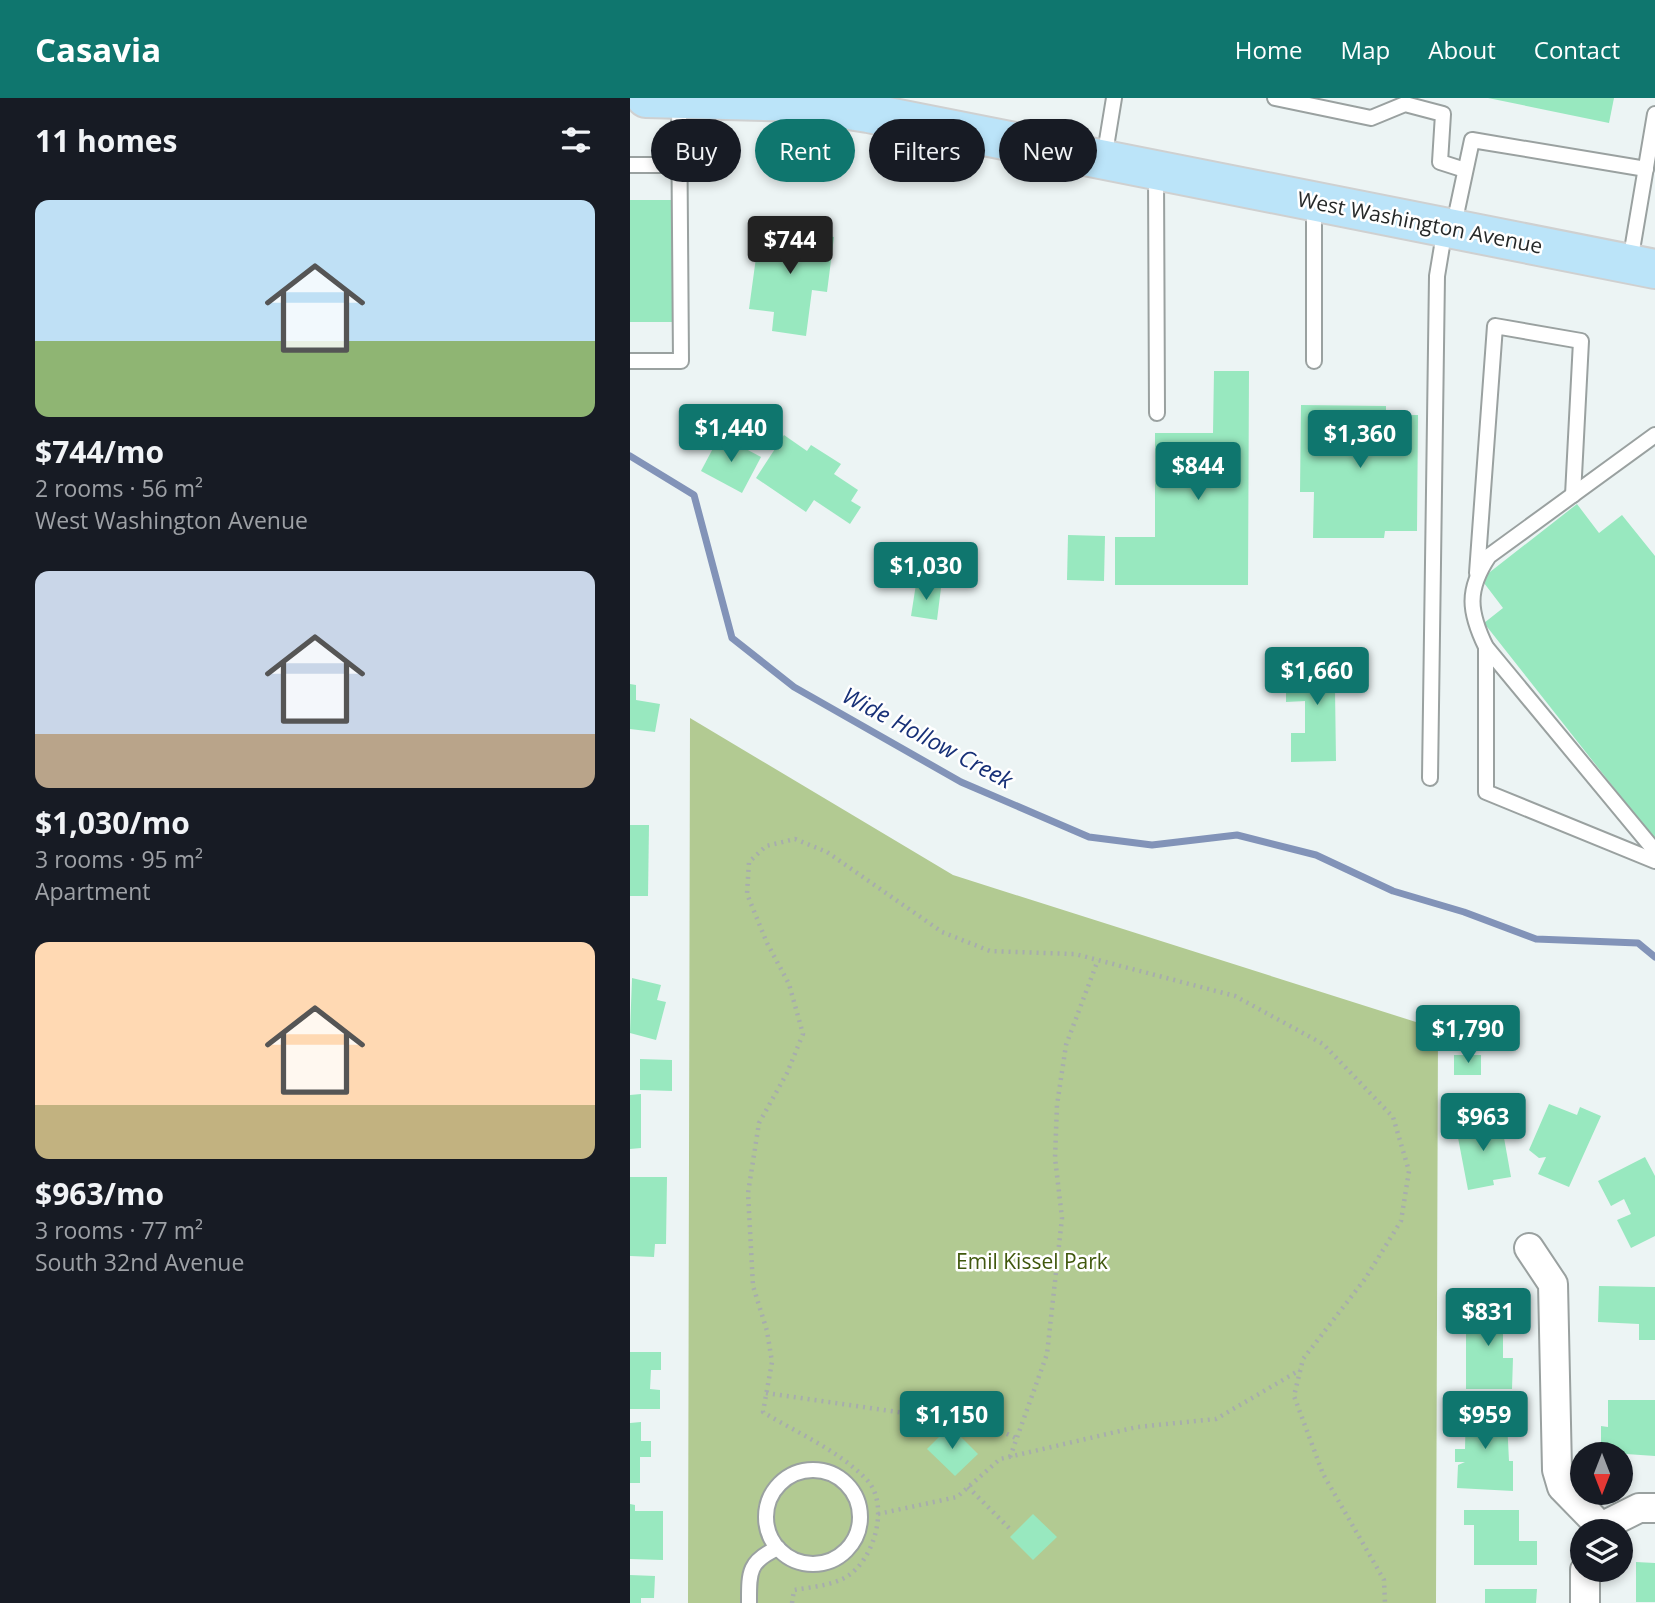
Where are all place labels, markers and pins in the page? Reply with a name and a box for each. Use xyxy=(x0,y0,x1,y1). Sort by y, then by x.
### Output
pin: $744 xyxy=(749,216,831,276)
pin: $1,440 xyxy=(674,404,788,464)
pin: $1,360 xyxy=(1303,410,1417,470)
pin: $844 xyxy=(1157,442,1239,502)
pin: $1,030 xyxy=(869,542,983,602)
pin: $1,660 xyxy=(1260,648,1374,707)
pin: $1,790 xyxy=(1411,1006,1525,1065)
pin: $963 xyxy=(1442,1094,1524,1153)
pin: $831 xyxy=(1447,1288,1529,1348)
pin: $1,150 xyxy=(895,1392,1009,1451)
pin: $959 xyxy=(1444,1392,1526,1451)

